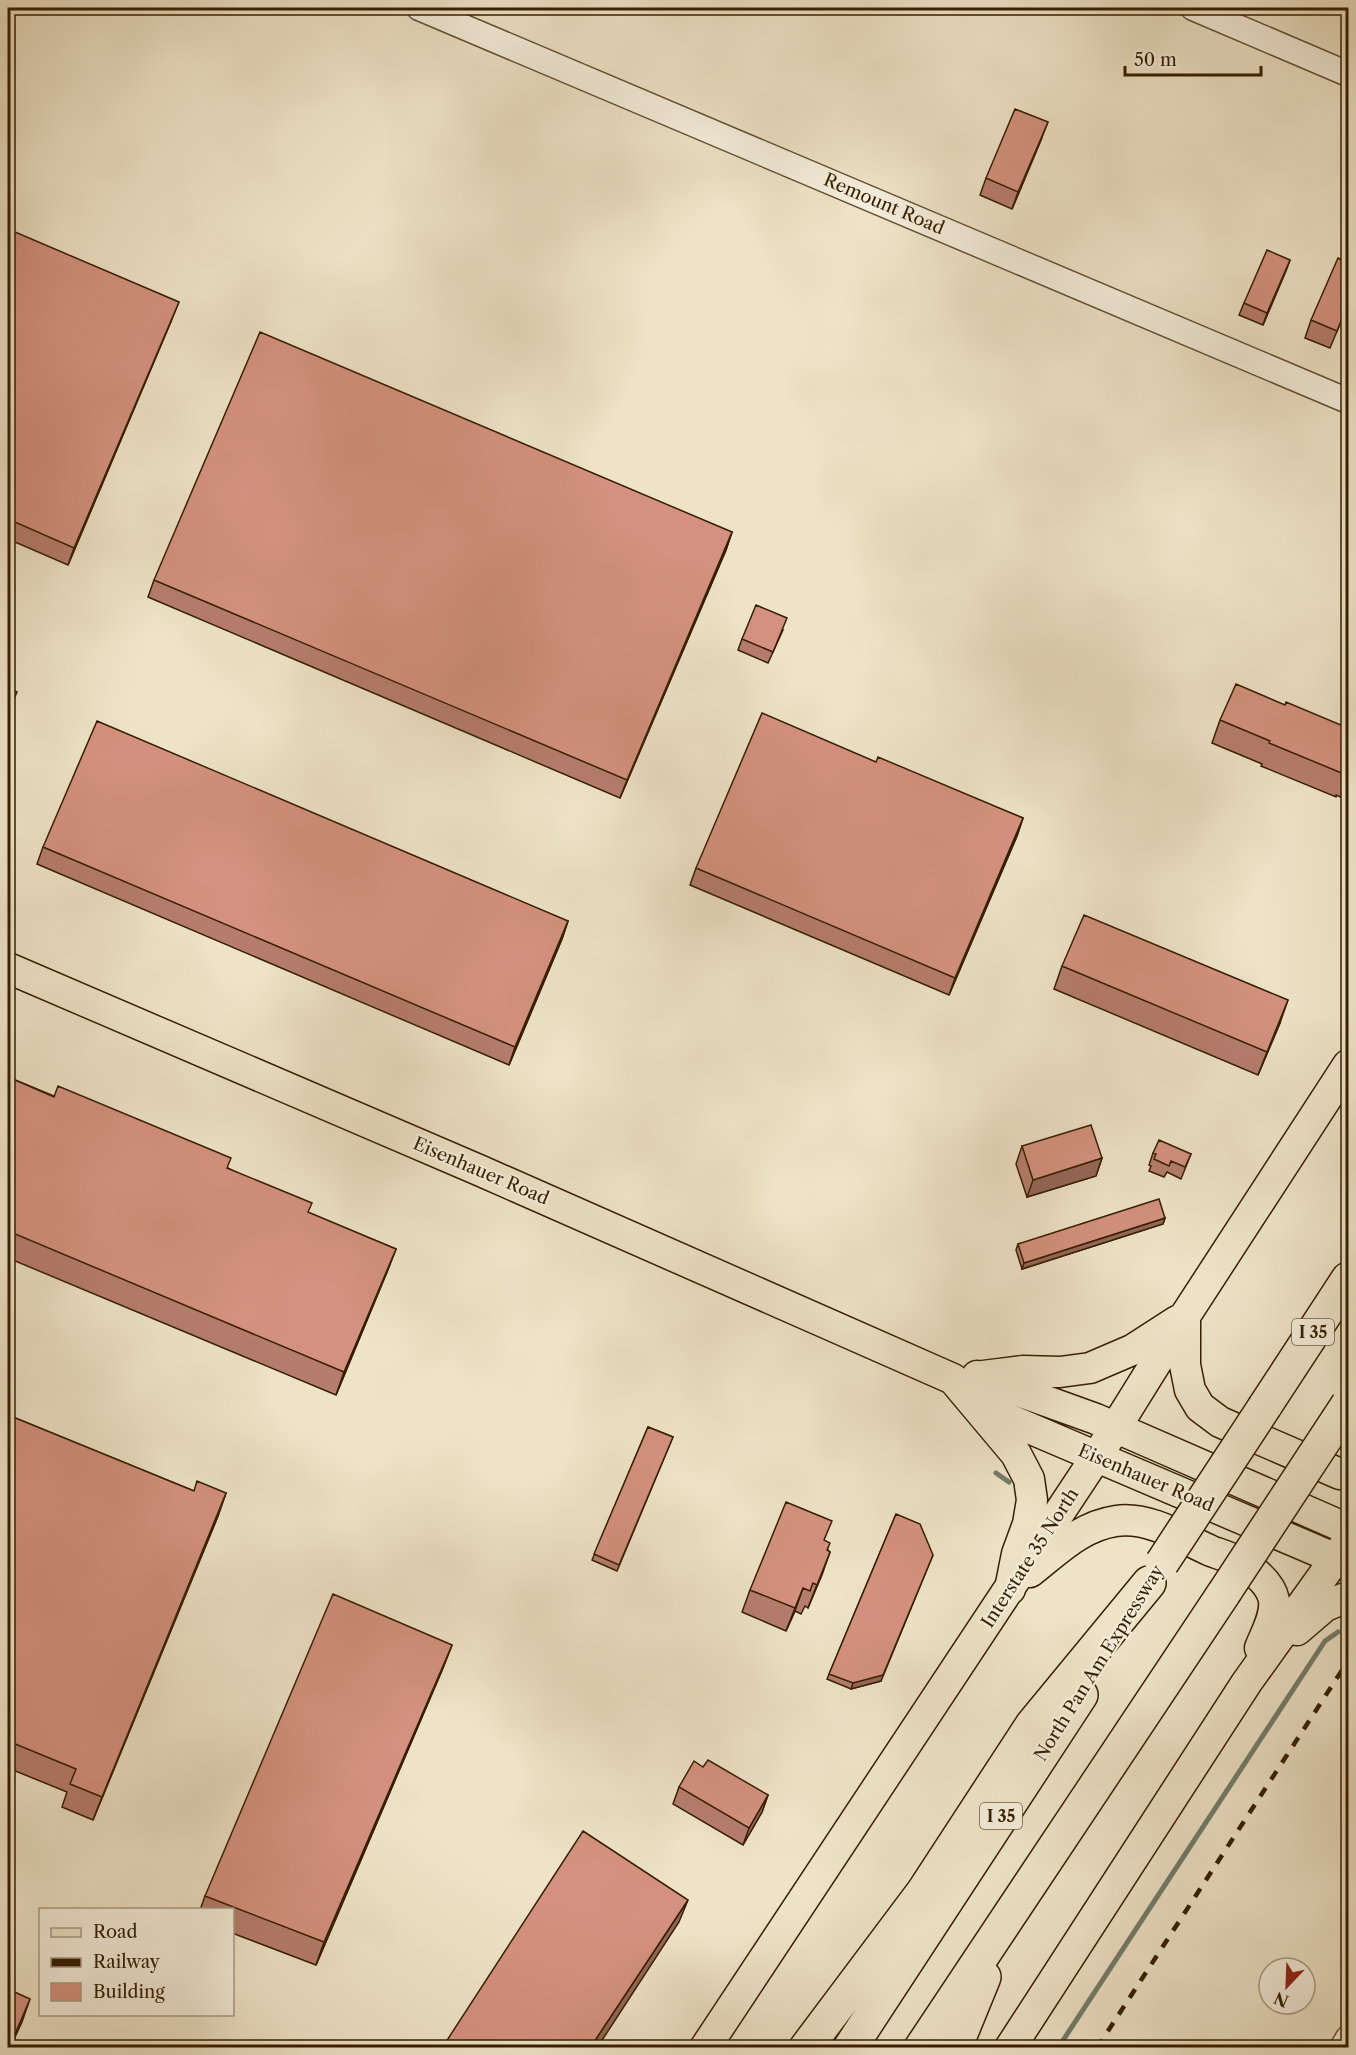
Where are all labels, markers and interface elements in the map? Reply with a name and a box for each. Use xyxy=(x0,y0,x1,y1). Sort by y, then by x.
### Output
scale bar xyxy=(1125,39,1262,77)
text: 50 m xyxy=(1134,49,1177,71)
street label: Remount Road xyxy=(820,169,948,239)
street label: Eisenhauer Road xyxy=(410,1132,552,1210)
road number: I 35 xyxy=(1292,1319,1334,1345)
street label: Eisenhauer Road xyxy=(1075,1439,1217,1517)
street label: Interstate 35 North xyxy=(977,1484,1083,1632)
street label: North Pan Am Expressway xyxy=(1029,1560,1169,1765)
road number: I 35 xyxy=(980,1803,1022,1829)
legend xyxy=(39,1908,234,2016)
text: Road xyxy=(93,1921,138,1943)
text: Railway xyxy=(93,1951,161,1973)
north arrow xyxy=(1257,1956,1317,2016)
text: Building xyxy=(93,1981,165,2003)
text: N xyxy=(1271,1988,1291,2012)

